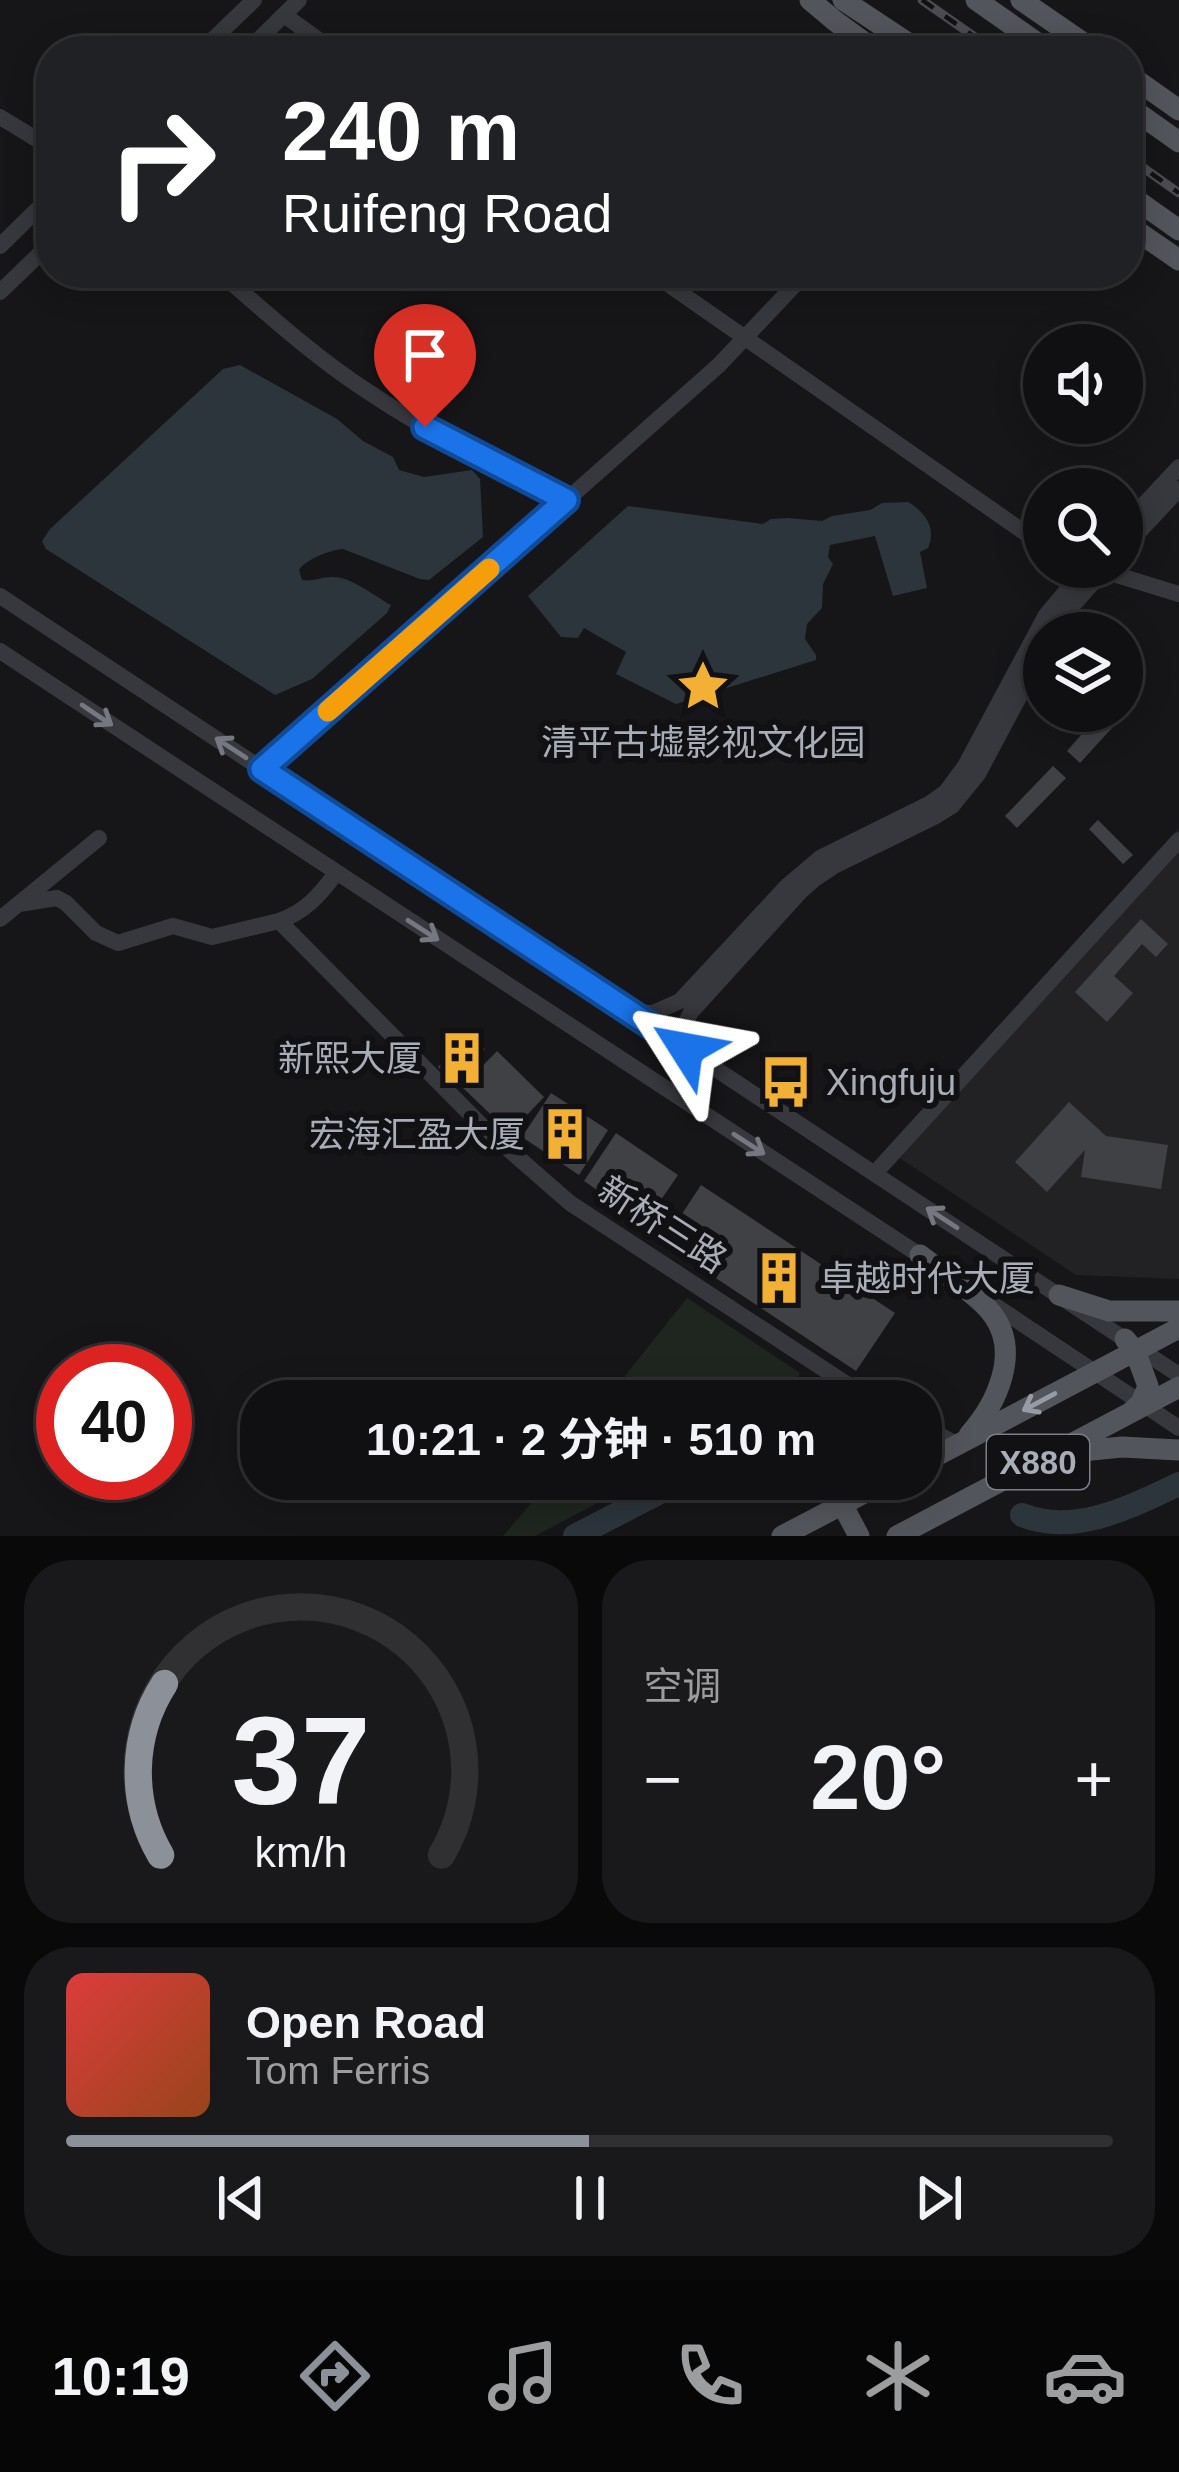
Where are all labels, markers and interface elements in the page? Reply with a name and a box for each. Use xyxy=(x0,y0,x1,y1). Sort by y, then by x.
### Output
icon: right xyxy=(84,84,240,240)
text: 240 m xyxy=(282,84,520,178)
text: Ruifeng Road xyxy=(282,183,612,243)
pin xyxy=(374,304,476,427)
icon: arrive xyxy=(392,322,458,388)
map controls xyxy=(1023,324,1143,732)
button: sound xyxy=(1023,324,1143,444)
button: search xyxy=(1023,468,1143,588)
button: layers xyxy=(1023,612,1143,732)
place icon: 清平古墟影视文化园 xyxy=(674,657,732,715)
one-way arrow xyxy=(80,703,114,728)
place label: 清平古墟影视文化园 xyxy=(541,722,865,763)
one-way arrow xyxy=(214,736,248,761)
one-way arrow xyxy=(405,918,439,943)
position arrow xyxy=(623,986,749,1112)
building icon: 新熙大厦 xyxy=(433,1029,491,1087)
place label: 新熙大厦 xyxy=(278,1038,422,1079)
bus stop icon: Xingfuju xyxy=(757,1053,815,1111)
place label: Xingfuju xyxy=(826,1062,956,1103)
building icon: 宏海汇盈大厦 xyxy=(536,1105,594,1163)
place label: 宏海汇盈大厦 xyxy=(309,1114,525,1155)
one-way arrow xyxy=(732,1131,766,1156)
street label: 新桥三路 xyxy=(591,1168,734,1281)
one-way arrow xyxy=(925,1205,959,1230)
building icon: 卓越时代大厦 xyxy=(750,1249,808,1307)
place label: 卓越时代大厦 xyxy=(819,1258,1035,1299)
speed limit sign: 40 xyxy=(36,1344,192,1500)
one-way arrow xyxy=(1021,1392,1057,1415)
text: 10:21 · 2 分钟 · 510 m xyxy=(366,1414,816,1465)
road number: X880 xyxy=(987,1435,1089,1489)
text: 空调 xyxy=(644,1665,722,1708)
text: 37 xyxy=(231,1691,370,1830)
text: 20° xyxy=(810,1728,946,1828)
text: − xyxy=(644,1742,682,1816)
text: + xyxy=(1074,1742,1113,1816)
text: km/h xyxy=(254,1827,347,1875)
text: Open Road xyxy=(246,1997,486,2048)
text: Tom Ferris xyxy=(246,2049,430,2092)
icon: previous xyxy=(208,2165,274,2231)
icon: pause xyxy=(557,2165,623,2231)
icon: next xyxy=(906,2165,972,2231)
icon: directions xyxy=(293,2334,377,2418)
icon: music xyxy=(481,2334,565,2418)
icon: phone xyxy=(668,2334,752,2418)
icon: climate xyxy=(856,2334,940,2418)
icon: car xyxy=(1043,2334,1127,2418)
text: 10:19 xyxy=(52,2346,190,2406)

